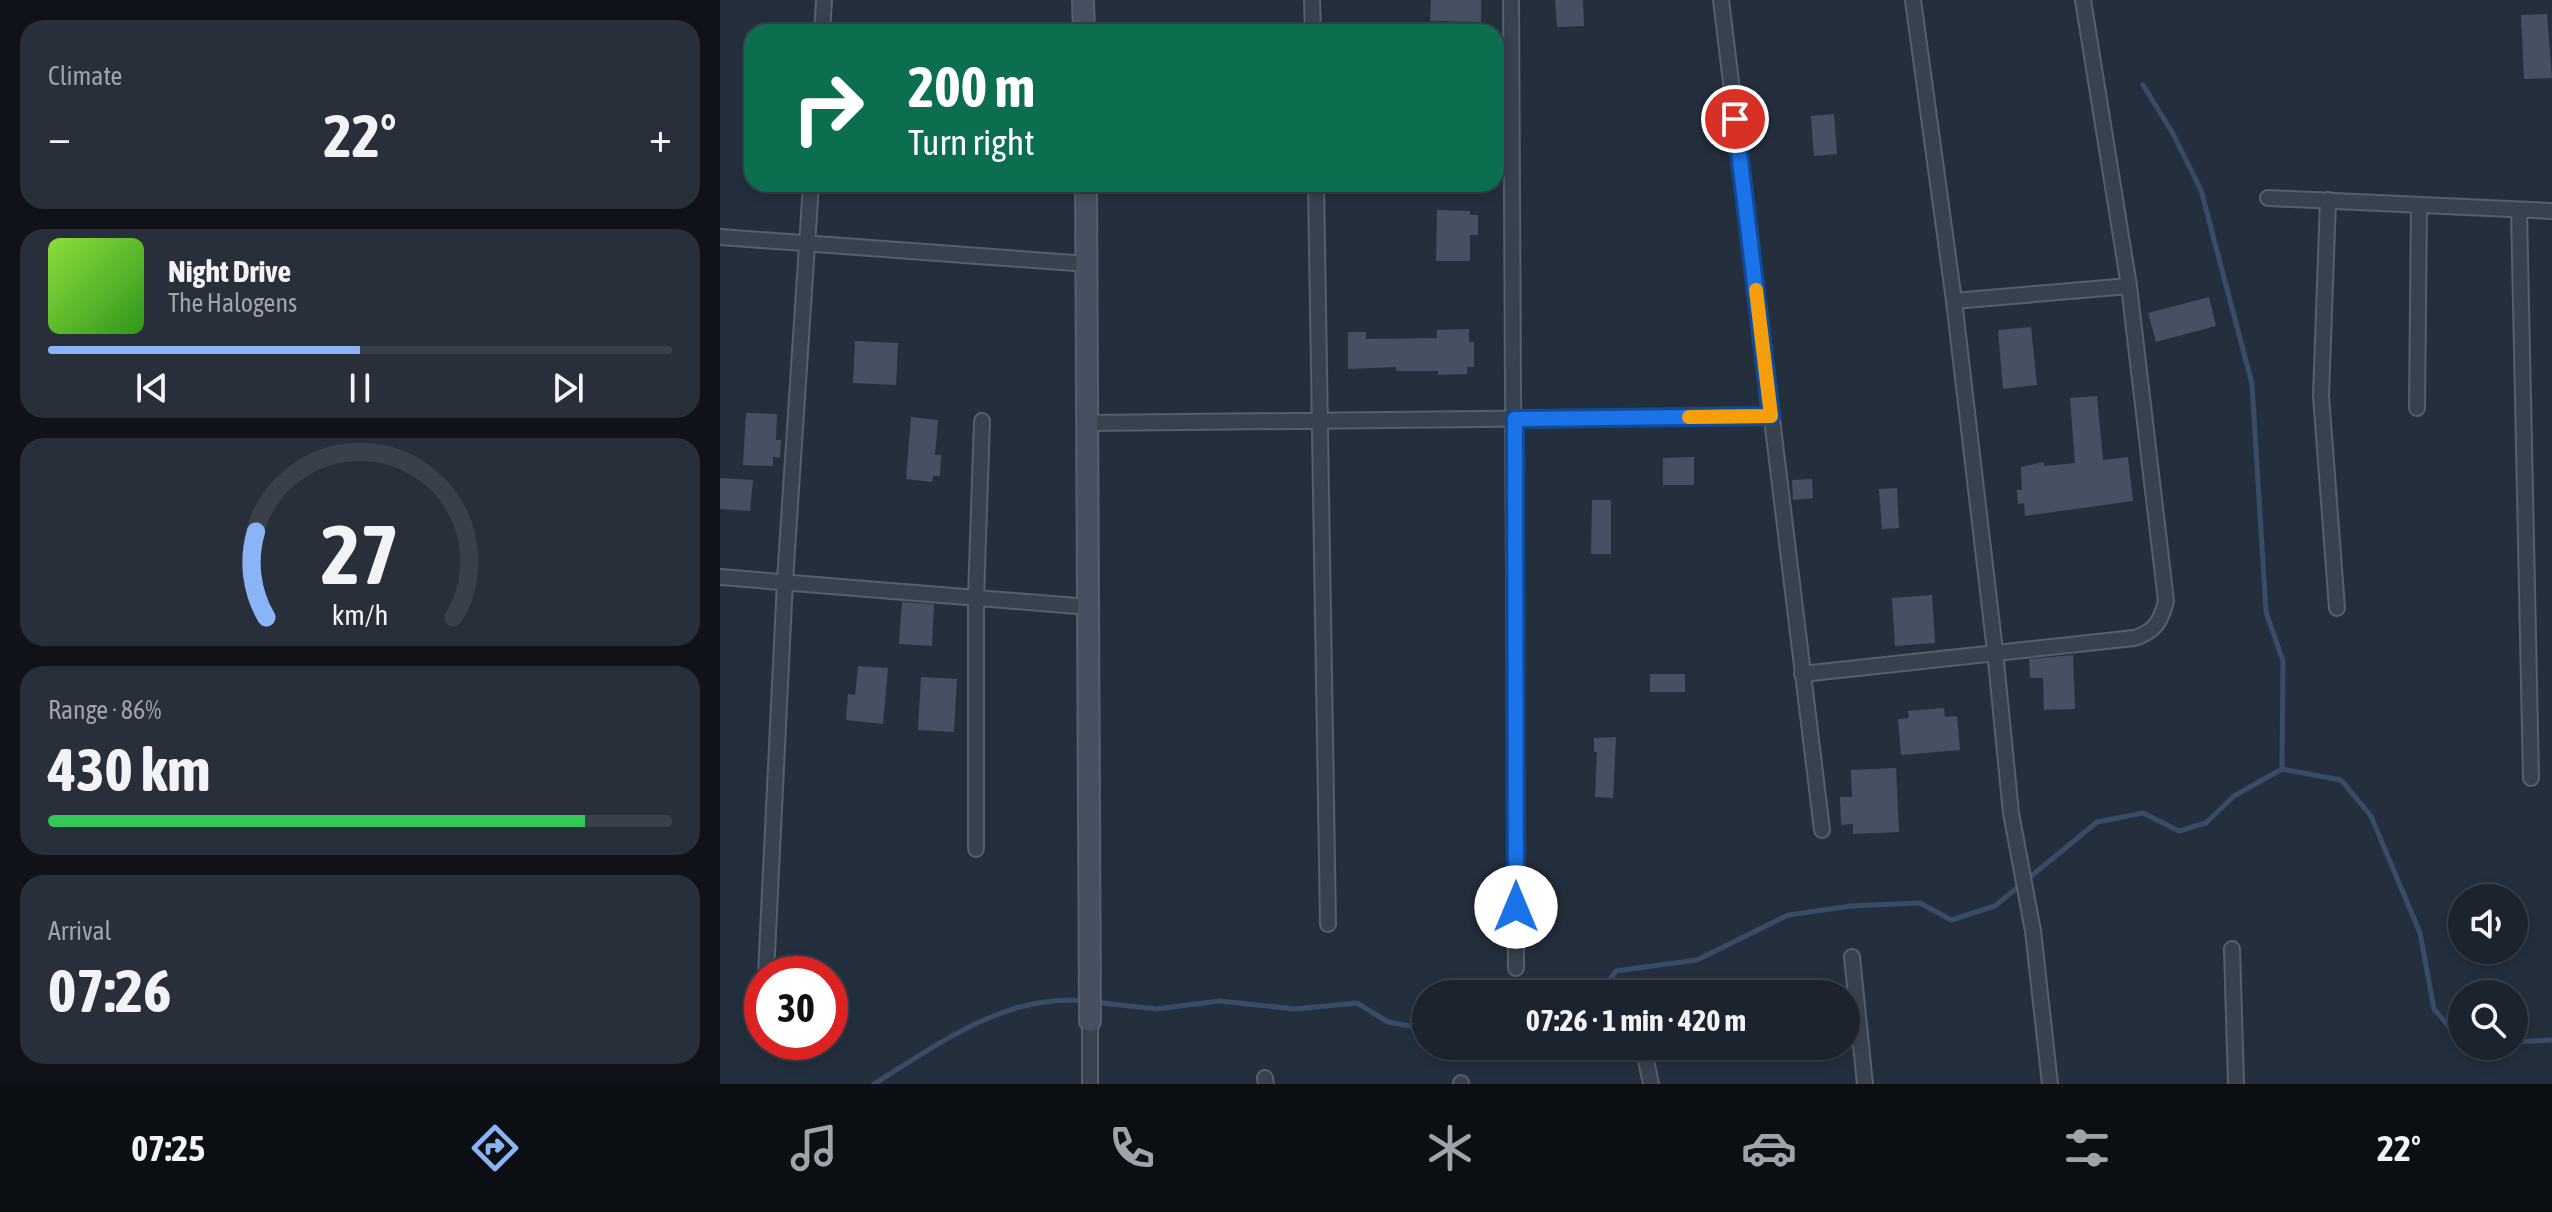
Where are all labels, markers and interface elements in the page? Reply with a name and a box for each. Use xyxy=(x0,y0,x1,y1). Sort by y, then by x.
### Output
text: 200 m xyxy=(908,55,1035,119)
icon: right xyxy=(776,56,880,160)
text: Climate xyxy=(48,61,122,91)
pin xyxy=(1701,85,1769,153)
icon: arrive xyxy=(1713,97,1757,141)
text: 22° xyxy=(324,101,396,170)
text: − xyxy=(48,111,71,161)
text: + xyxy=(649,111,672,161)
text: Turn right xyxy=(908,121,1035,163)
text: Night Drive xyxy=(168,254,291,288)
text: The Halogens xyxy=(168,288,297,318)
icon: previous xyxy=(130,366,174,410)
icon: pause xyxy=(338,366,382,410)
icon: next xyxy=(546,366,590,410)
text: 27 xyxy=(321,506,399,602)
text: km/h xyxy=(332,598,388,631)
text: Range · 86% xyxy=(48,695,161,725)
text: 430 km xyxy=(48,735,210,804)
position arrow xyxy=(1474,865,1558,949)
map controls xyxy=(2448,884,2528,1060)
button: sound xyxy=(2448,884,2528,964)
text: Arrival xyxy=(48,916,112,946)
text: 07:26 xyxy=(48,956,171,1025)
speed limit sign: 30 xyxy=(744,956,848,1060)
button: search xyxy=(2448,980,2528,1060)
text: 07:26 · 1 min · 420 m xyxy=(1526,1003,1746,1037)
icon: directions xyxy=(467,1120,523,1176)
icon: music xyxy=(786,1120,842,1176)
icon: phone xyxy=(1104,1120,1160,1176)
icon: climate xyxy=(1422,1120,1478,1176)
icon: car xyxy=(1741,1120,1797,1176)
icon: filters xyxy=(2059,1120,2115,1176)
text: 07:25 xyxy=(131,1127,205,1169)
text: 22° xyxy=(2377,1127,2421,1169)

